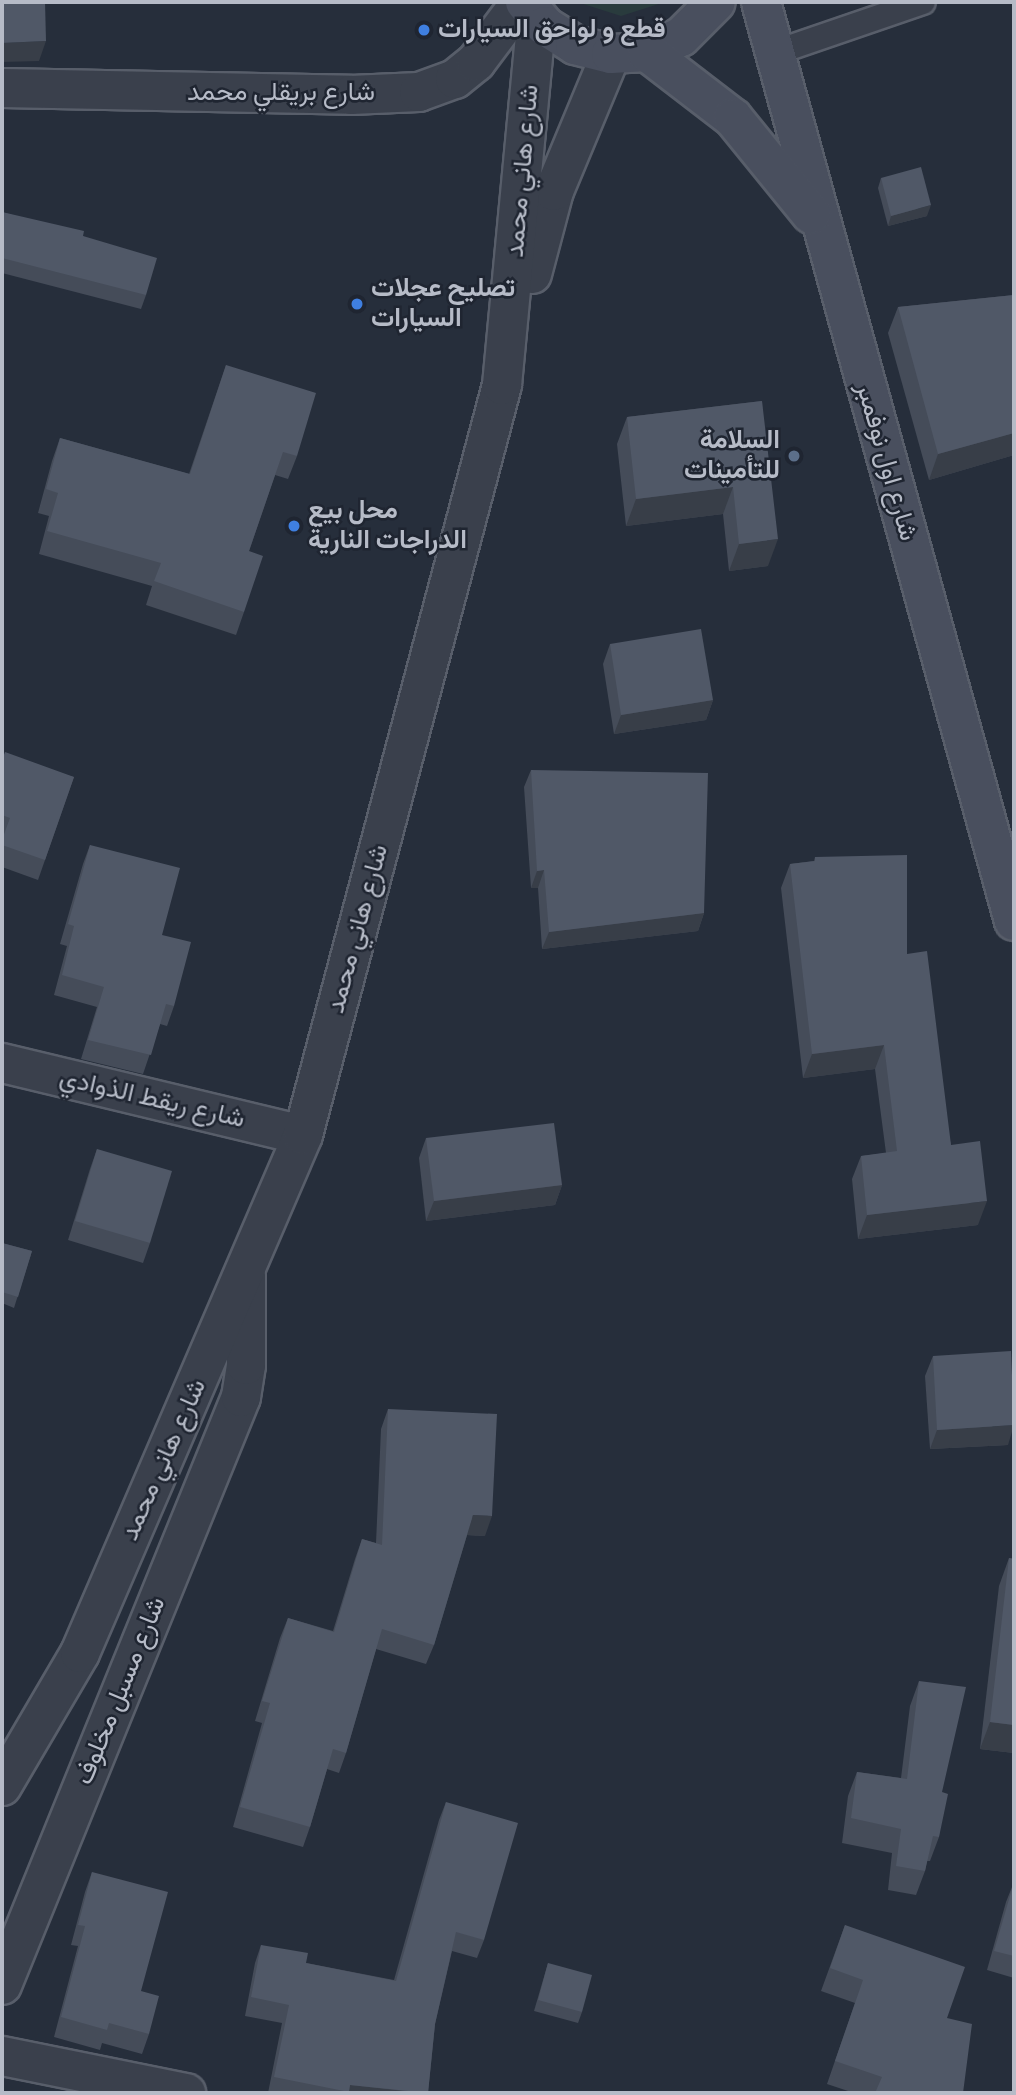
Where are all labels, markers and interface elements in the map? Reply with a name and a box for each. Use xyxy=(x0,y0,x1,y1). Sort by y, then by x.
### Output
place label: قطع و لواحق السيارات xyxy=(438,14,666,46)
marker: قطع و لواحق السيارات xyxy=(416,22,432,38)
street label: شارع بريقلي محمد xyxy=(187,77,375,109)
street label: شارع هاني محمد xyxy=(500,83,546,259)
place label: تصليح عجلات السيارات xyxy=(371,273,515,334)
marker: تصليح عجلات السيارات xyxy=(349,296,365,312)
street label: شارع اول نوفمبر xyxy=(849,379,923,545)
place label: السلامة للتأمينات xyxy=(684,425,780,486)
marker: السلامة للتأمينات xyxy=(786,448,802,464)
place label: محل بيع الدراجات النارية xyxy=(308,495,467,556)
marker: محل بيع الدراجات النارية xyxy=(286,518,302,534)
street label: شارع هاني محمد xyxy=(321,841,395,1017)
street label: شارع ريقط الذوادي xyxy=(56,1063,248,1135)
street label: شارع هاني محمد xyxy=(115,1375,213,1545)
street label: شارع مسبل مخلوف xyxy=(69,1592,173,1790)

